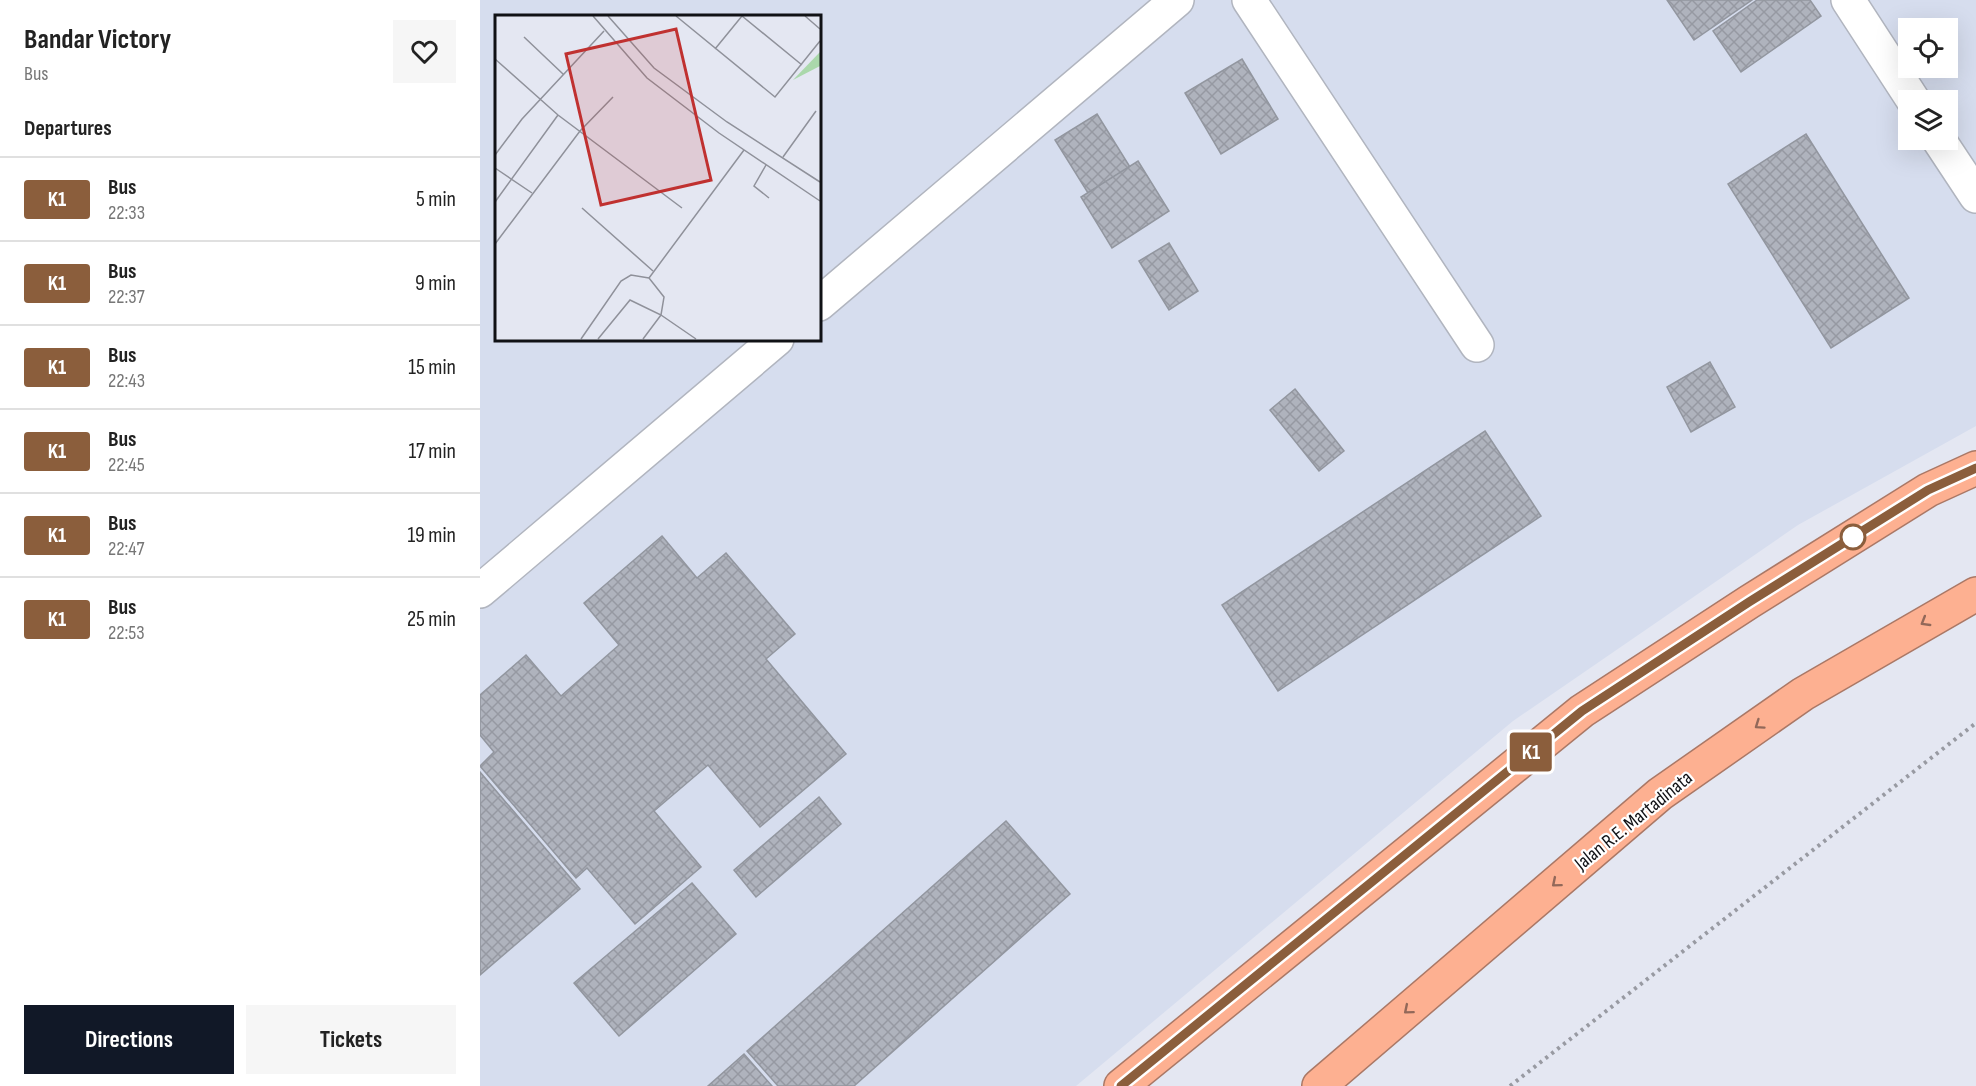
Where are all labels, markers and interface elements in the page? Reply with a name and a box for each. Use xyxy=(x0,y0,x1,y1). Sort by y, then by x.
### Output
inset map xyxy=(495,15,820,340)
map controls xyxy=(1898,18,1958,150)
button: locate xyxy=(1898,18,1958,78)
button: heart xyxy=(393,20,456,83)
text: Bandar Victory xyxy=(24,23,171,56)
text: Bus xyxy=(24,62,48,86)
button: layers xyxy=(1898,90,1958,150)
text: Departures xyxy=(24,115,112,142)
text: Bus xyxy=(108,174,137,201)
text: 5 min xyxy=(416,186,456,213)
text: K1 xyxy=(48,187,66,212)
text: 22:33 xyxy=(108,201,145,225)
text: Bus xyxy=(108,258,137,285)
text: 9 min xyxy=(415,270,456,297)
text: K1 xyxy=(48,271,66,296)
text: 22:37 xyxy=(108,285,145,309)
text: Bus xyxy=(108,342,137,369)
text: 15 min xyxy=(408,354,456,381)
text: K1 xyxy=(48,355,66,380)
text: 22:43 xyxy=(108,369,145,393)
text: Bus xyxy=(108,426,137,453)
text: 17 min xyxy=(408,438,456,465)
text: K1 xyxy=(48,439,66,464)
text: 22:45 xyxy=(108,453,145,477)
text: Bus xyxy=(108,510,137,537)
text: 19 min xyxy=(407,522,456,549)
text: K1 xyxy=(48,523,66,548)
unlabelled marker xyxy=(1840,524,1866,550)
text: 22:47 xyxy=(108,537,145,561)
text: Bus xyxy=(108,594,137,621)
text: 25 min xyxy=(407,606,456,633)
text: K1 xyxy=(48,607,66,632)
one-way arrow xyxy=(1921,615,1931,626)
text: 22:53 xyxy=(108,621,145,645)
one-way arrow xyxy=(1755,718,1766,729)
line badge: K1 xyxy=(1504,732,1558,771)
text: K1 xyxy=(1522,740,1540,765)
street label: Jalan R.E. Martadinata xyxy=(1569,766,1697,876)
one-way arrow xyxy=(1552,876,1563,887)
one-way arrow xyxy=(1404,1003,1415,1014)
button: Directions xyxy=(24,1005,234,1074)
button: Tickets xyxy=(246,1005,456,1074)

